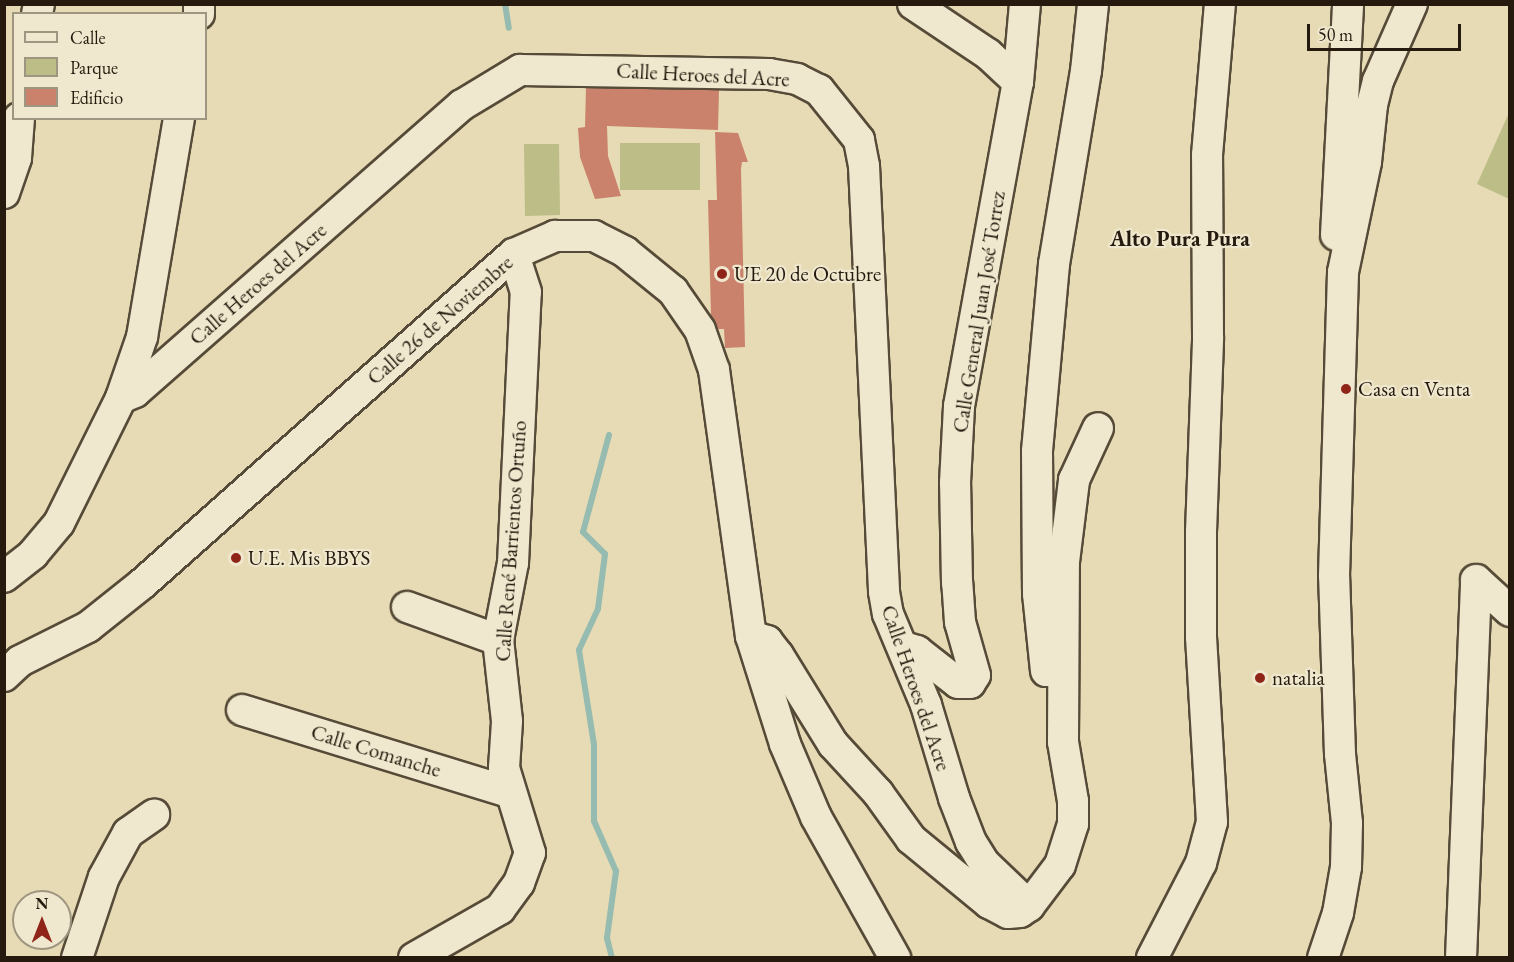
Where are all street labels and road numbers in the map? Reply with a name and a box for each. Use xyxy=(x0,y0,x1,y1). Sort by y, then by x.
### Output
street label: Calle Heroes del Acre xyxy=(616,58,790,92)
street label: Calle General Juan José Torrez xyxy=(947,189,1011,435)
street label: Calle Heroes del Acre xyxy=(184,218,332,350)
street label: Calle 26 de Noviembre xyxy=(362,250,518,390)
street label: Calle René Barrientos Ortuño xyxy=(490,420,532,662)
street label: Calle Heroes del Acre xyxy=(876,602,956,774)
street label: Calle Comanche xyxy=(308,719,444,783)

